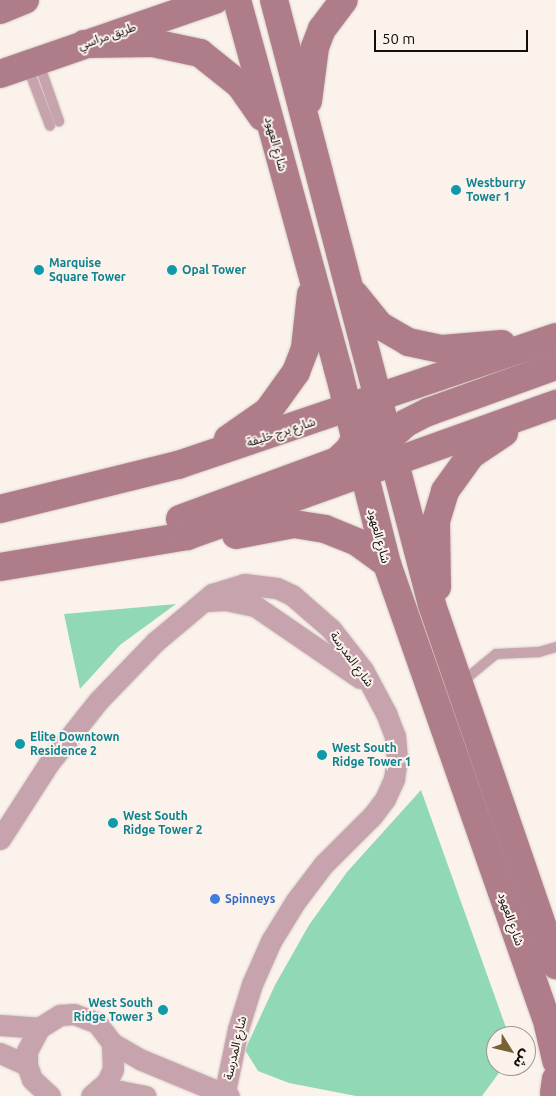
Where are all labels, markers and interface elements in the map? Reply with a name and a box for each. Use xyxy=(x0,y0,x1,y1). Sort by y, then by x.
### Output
street label: طريق مراسي xyxy=(76,19,138,53)
scale bar xyxy=(376,20,530,52)
text: 50 m xyxy=(382,30,415,47)
street label: شارع العهود xyxy=(262,115,290,173)
place label: Westburry Tower 1 xyxy=(466,176,526,204)
marker: Westburry Tower 1 xyxy=(450,184,462,196)
place label: Marquise Square Tower xyxy=(49,256,126,284)
place label: Opal Tower xyxy=(182,263,246,277)
marker: Marquise Square Tower xyxy=(33,264,45,276)
marker: Opal Tower xyxy=(166,264,178,276)
street label: شارع برج خليفة xyxy=(245,414,317,450)
street label: شارع العهود xyxy=(365,507,393,565)
street label: شارع المدرسة xyxy=(327,629,377,689)
place label: Elite Downtown Residence 2 xyxy=(30,730,120,758)
marker: Elite Downtown Residence 2 xyxy=(14,738,26,750)
place label: West South Ridge Tower 1 xyxy=(332,741,411,769)
marker: West South Ridge Tower 1 xyxy=(316,749,328,761)
place label: West South Ridge Tower 2 xyxy=(123,809,202,837)
marker: West South Ridge Tower 2 xyxy=(107,817,119,829)
street label: شارع العهود xyxy=(495,890,527,948)
place label: Spinneys xyxy=(225,892,275,906)
marker: Spinneys xyxy=(209,893,221,905)
place label: West South Ridge Tower 3 xyxy=(74,996,153,1024)
marker: West South Ridge Tower 3 xyxy=(157,1004,169,1016)
street label: شارع المدرسة xyxy=(221,1015,249,1081)
north arrow xyxy=(486,1026,536,1076)
text: ش xyxy=(510,1047,534,1072)

